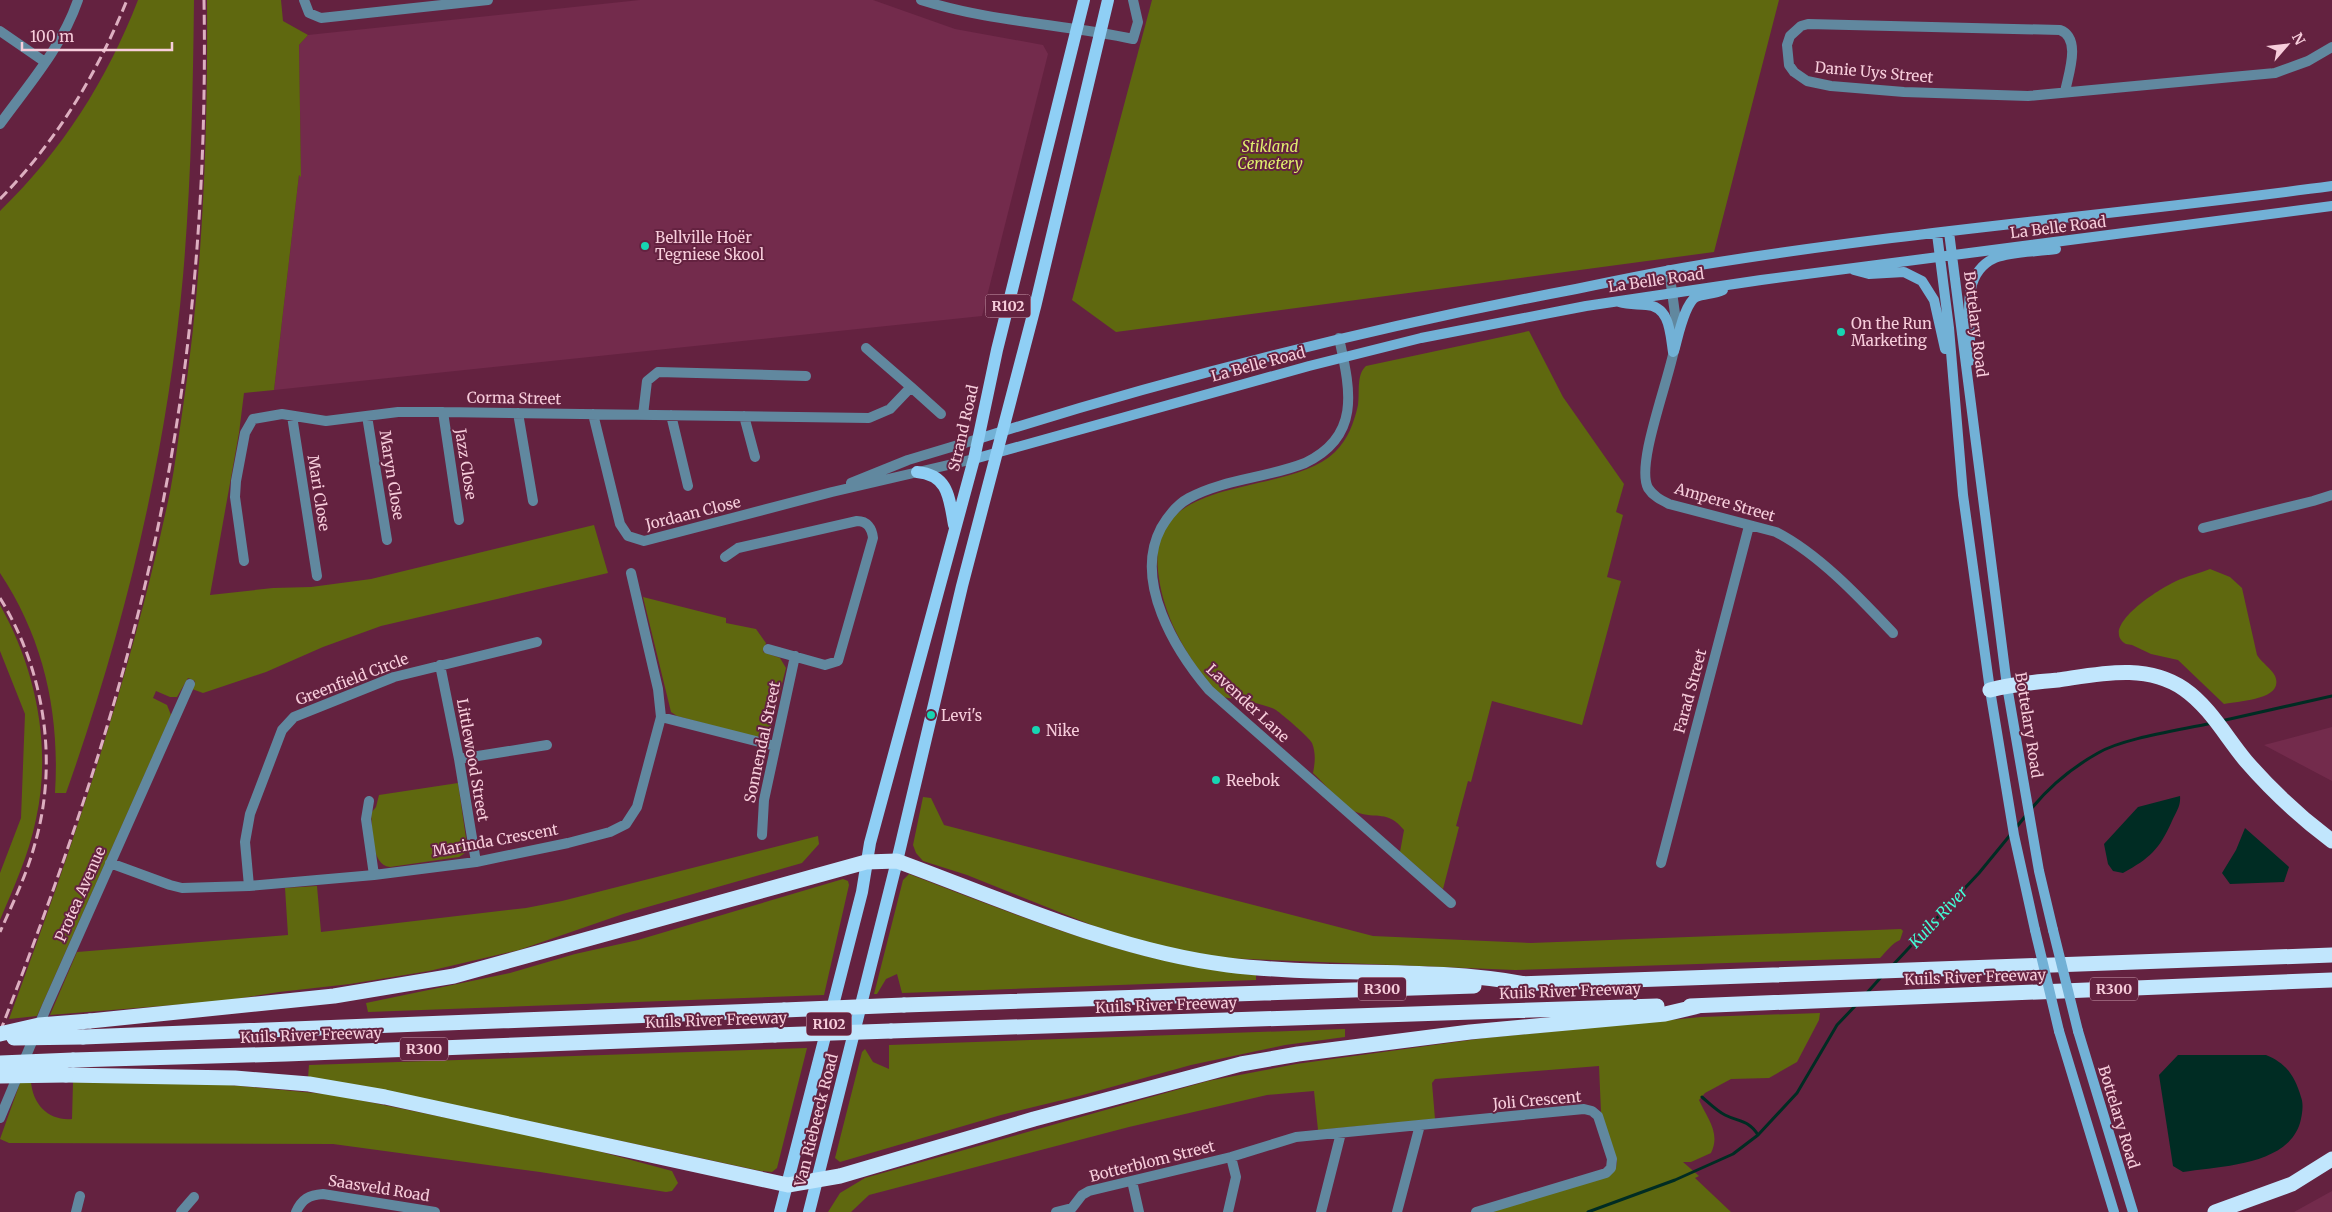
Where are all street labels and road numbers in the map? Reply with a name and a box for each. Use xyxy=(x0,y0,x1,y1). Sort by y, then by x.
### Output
street label: Danie Uys Street xyxy=(1814,57,1934,87)
street label: La Belle Road xyxy=(2009,212,2107,242)
street label: La Belle Road xyxy=(1607,264,1705,296)
street label: Bottelary Road xyxy=(1960,270,1992,378)
road number: R102 xyxy=(986,294,1030,318)
street label: La Belle Road xyxy=(1209,342,1307,386)
street label: Strand Road xyxy=(944,383,982,473)
street label: Corma Street xyxy=(467,388,562,408)
street label: Jazz Close xyxy=(451,426,481,501)
street label: Maryn Close xyxy=(376,429,408,521)
street label: Mari Close xyxy=(304,454,334,532)
street label: Ampere Street xyxy=(1672,478,1777,525)
street label: Jordaan Close xyxy=(642,492,743,534)
street label: Farad Street xyxy=(1670,646,1710,735)
street label: Greenfield Circle xyxy=(293,649,411,709)
street label: Lavender Lane xyxy=(1203,660,1294,746)
street label: Bottelary Road xyxy=(2011,671,2047,779)
street label: Sonnendal Street xyxy=(740,679,784,805)
street label: Littlewood Street xyxy=(453,697,493,823)
street label: Marinda Crescent xyxy=(431,820,560,860)
street label: Protea Avenue xyxy=(51,843,110,945)
street label: Kuils River Freeway xyxy=(1904,965,2047,989)
road number: R300 xyxy=(1358,978,1406,1001)
road number: R300 xyxy=(2090,978,2138,1001)
street label: Kuils River Freeway xyxy=(1499,979,1642,1003)
street label: Kuils River Freeway xyxy=(1095,993,1238,1017)
street label: Kuils River Freeway xyxy=(645,1008,788,1032)
road number: R102 xyxy=(806,1012,852,1036)
street label: Kuils River Freeway xyxy=(240,1023,383,1047)
road number: R300 xyxy=(400,1038,448,1060)
street label: Van Riebeeck Road xyxy=(790,1052,842,1189)
street label: Bottelary Road xyxy=(2094,1063,2144,1171)
street label: Joli Crescent xyxy=(1491,1087,1582,1113)
street label: Botterblom Street xyxy=(1087,1136,1217,1186)
street label: Saasveld Road xyxy=(327,1171,431,1205)

